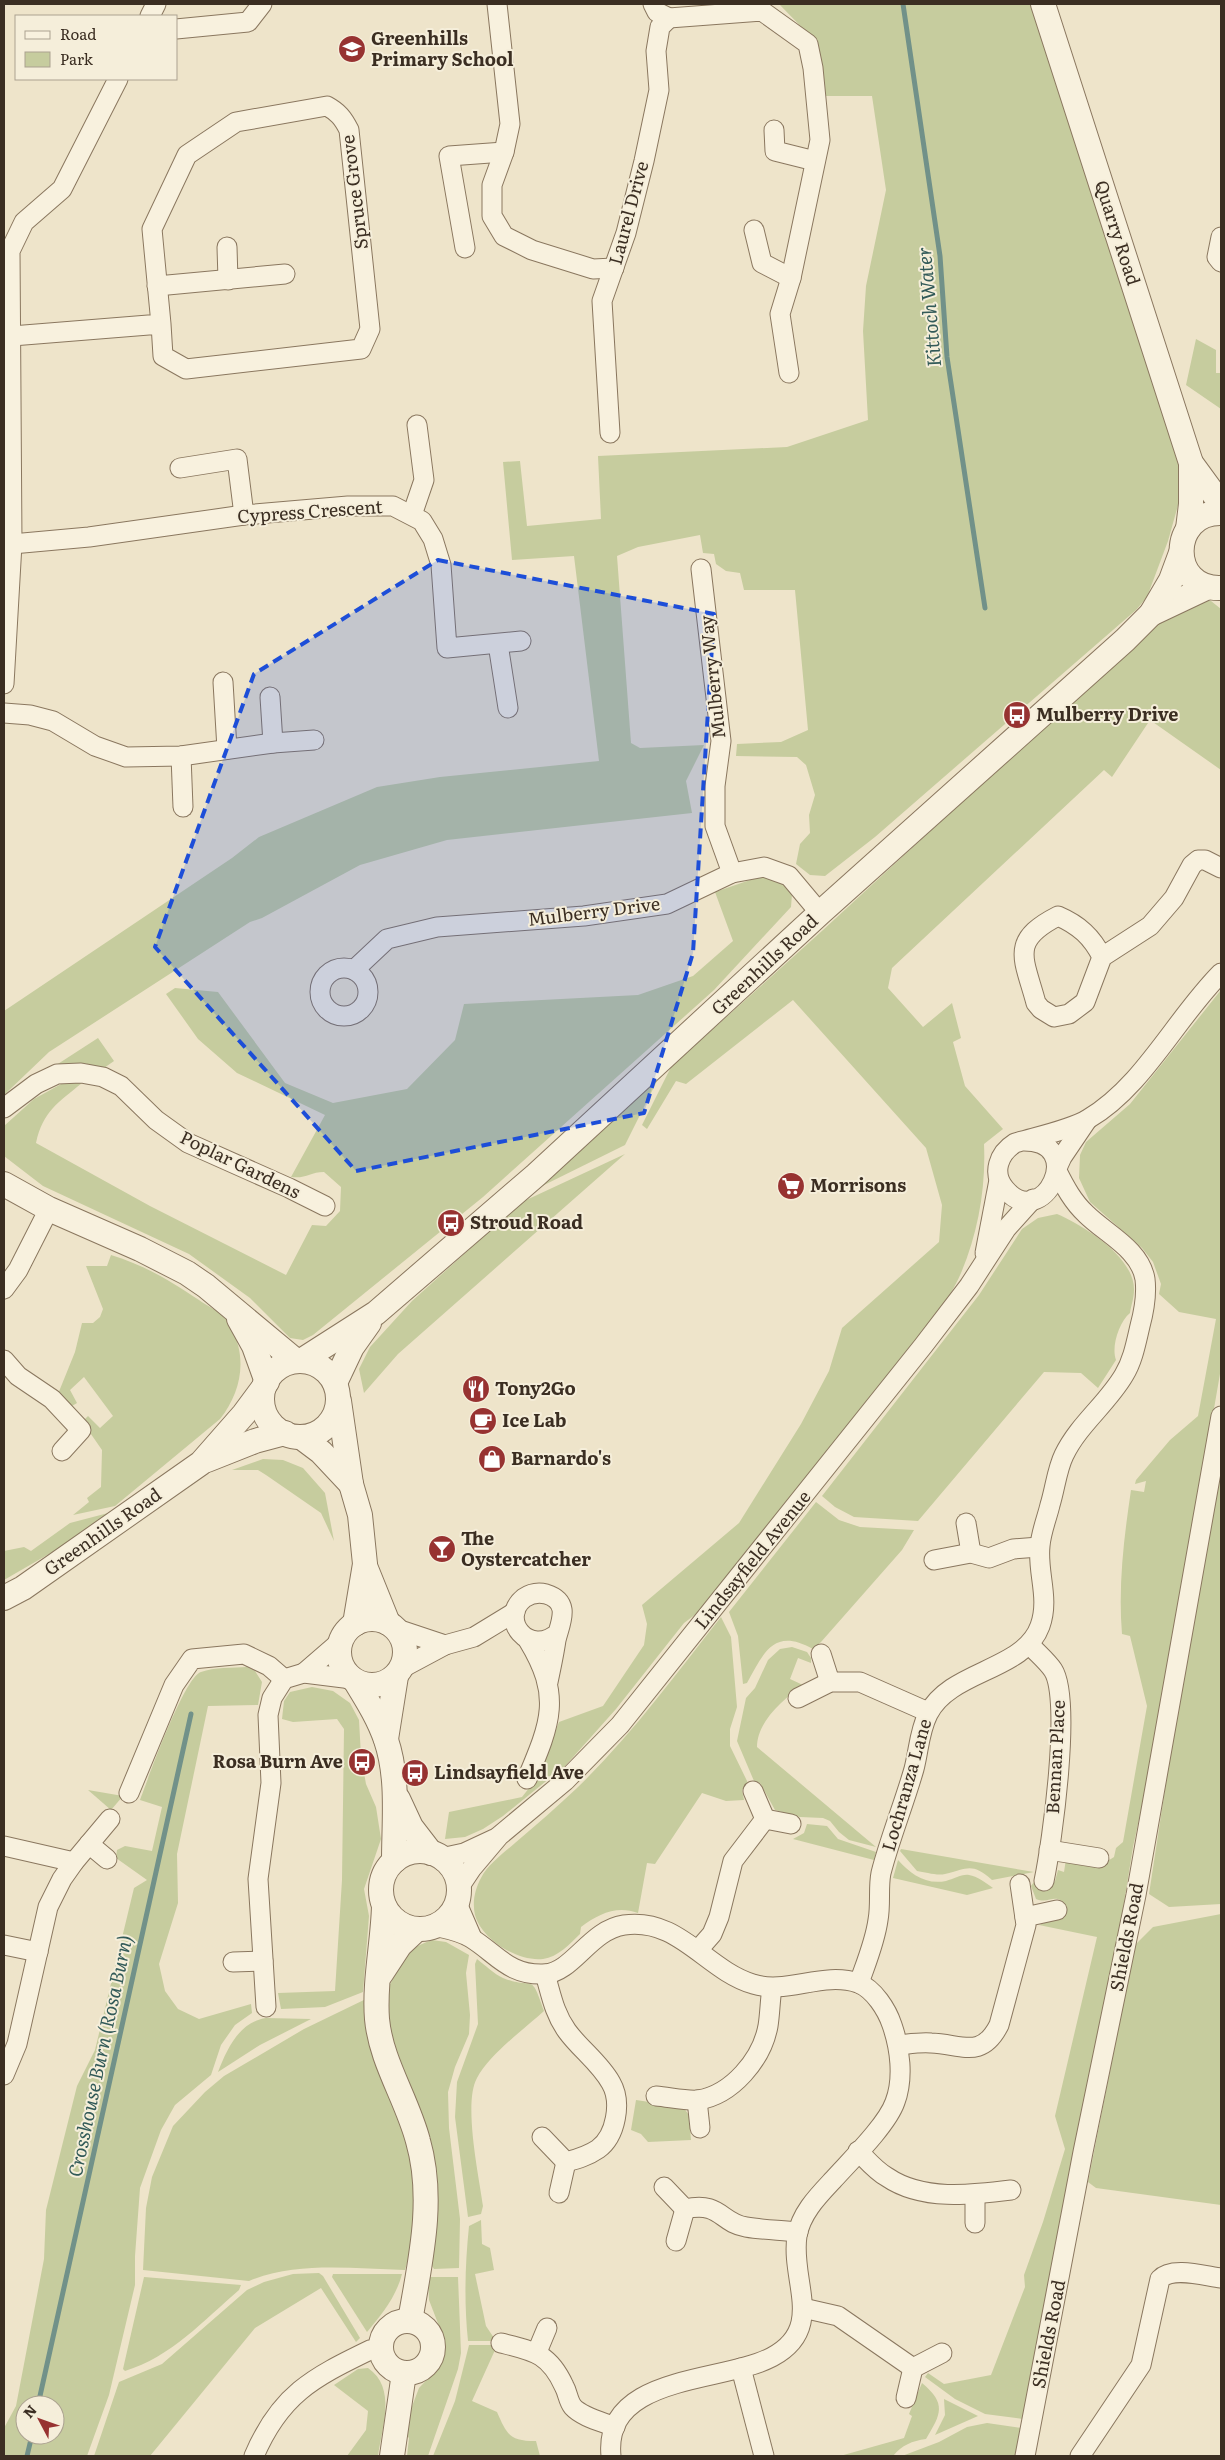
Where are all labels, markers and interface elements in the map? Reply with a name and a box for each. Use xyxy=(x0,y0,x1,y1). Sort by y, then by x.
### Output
legend xyxy=(15,15,178,80)
text: Road xyxy=(60,22,96,45)
place label: Greenhills Primary School xyxy=(371,24,514,72)
school or university icon: Greenhills Primary School xyxy=(337,34,367,64)
text: Park xyxy=(60,47,94,70)
street label: Spruce Grove xyxy=(333,133,374,251)
street label: Laurel Drive xyxy=(601,158,654,268)
street label: Quarry Road xyxy=(1089,176,1148,289)
water label: Kittoch Water xyxy=(909,246,947,368)
street label: Cypress Crescent xyxy=(236,492,384,529)
street label: Mulberry Way xyxy=(692,613,731,740)
bus stop icon: Mulberry Drive xyxy=(1002,700,1032,730)
place label: Mulberry Drive xyxy=(1036,700,1178,727)
street label: Mulberry Drive xyxy=(526,889,661,932)
street label: Greenhills Road xyxy=(704,907,824,1021)
street label: Poplar Gardens xyxy=(176,1123,305,1204)
supermarket icon: Morrisons xyxy=(776,1171,806,1201)
place label: Morrisons xyxy=(810,1171,906,1198)
bus stop icon: Stroud Road xyxy=(436,1208,466,1238)
place label: Stroud Road xyxy=(470,1208,583,1235)
restaurant icon: Tony2Go xyxy=(461,1374,491,1404)
place label: Tony2Go xyxy=(495,1374,576,1401)
cafe icon: Ice Lab xyxy=(468,1406,498,1436)
place label: Ice Lab xyxy=(502,1406,567,1433)
shop icon: Barnardo's xyxy=(477,1444,507,1474)
place label: Barnardo's xyxy=(511,1444,611,1471)
street label: Greenhills Road xyxy=(38,1480,166,1581)
street label: Lindsayfield Avenue xyxy=(687,1484,816,1634)
place label: The Oystercatcher xyxy=(461,1524,591,1572)
bar icon: The Oystercatcher xyxy=(427,1534,457,1564)
street label: Bennan Place xyxy=(1038,1699,1071,1815)
street label: Lochranza Lane xyxy=(874,1715,937,1854)
place label: Rosa Burn Ave xyxy=(213,1747,343,1774)
bus stop icon: Rosa Burn Ave xyxy=(347,1747,377,1777)
bus stop icon: Lindsayfield Ave xyxy=(400,1758,430,1788)
place label: Lindsayfield Ave xyxy=(434,1758,584,1785)
street label: Shields Road xyxy=(1102,1880,1149,1993)
water label: Crosshouse Burn (Rosa Burn) xyxy=(60,1932,138,2179)
street label: Shields Road xyxy=(1024,2277,1071,2390)
north arrow xyxy=(15,2395,65,2445)
text: N xyxy=(18,2400,41,2422)

